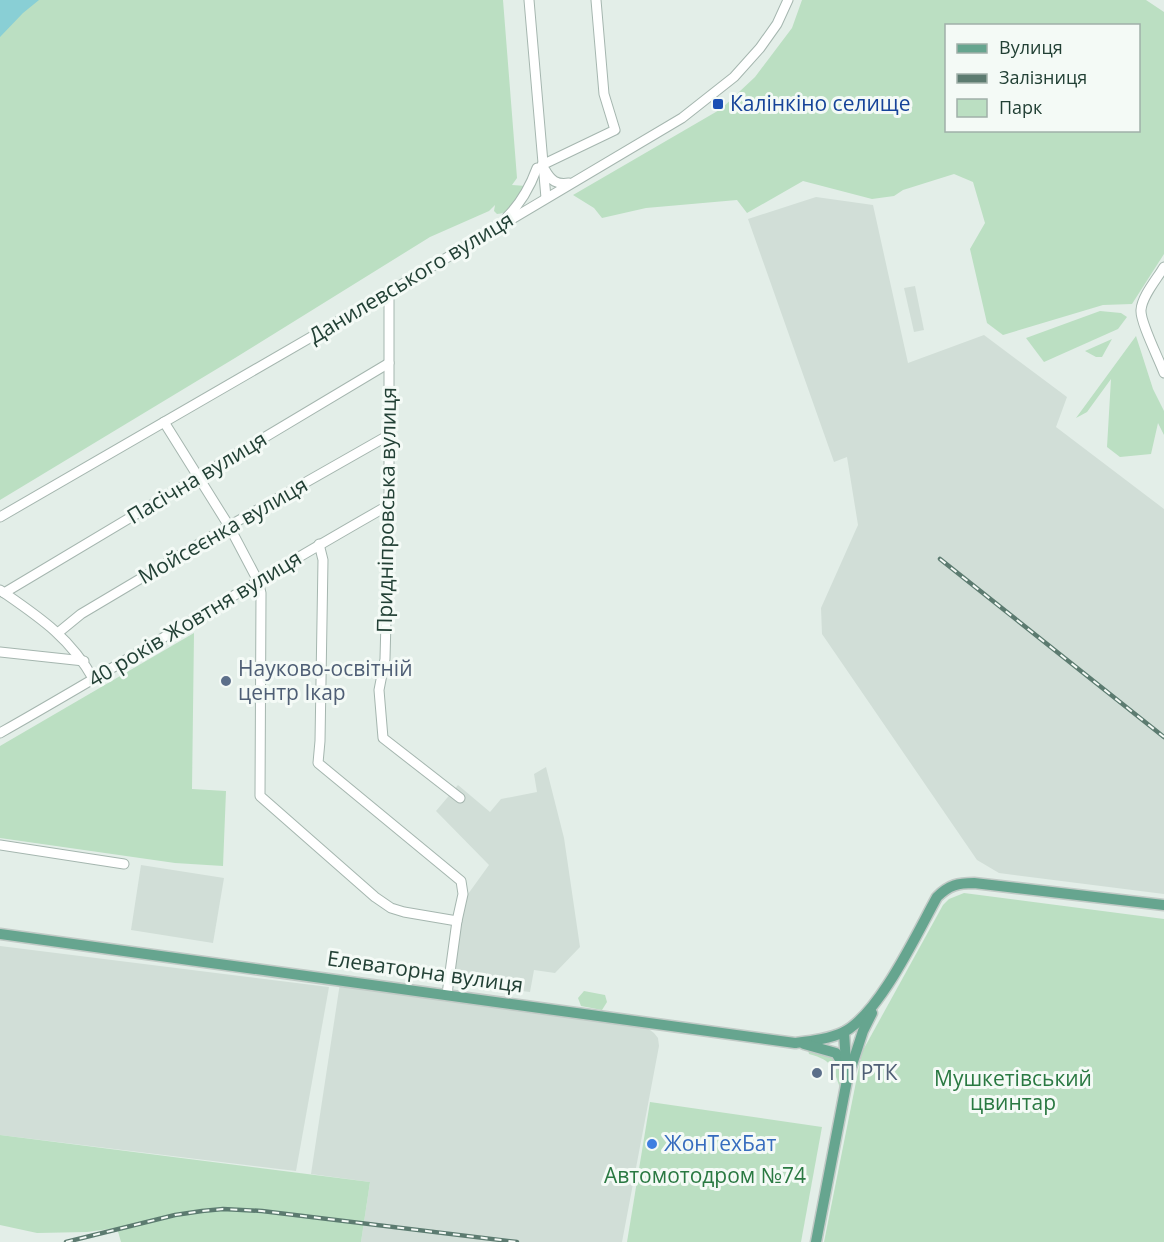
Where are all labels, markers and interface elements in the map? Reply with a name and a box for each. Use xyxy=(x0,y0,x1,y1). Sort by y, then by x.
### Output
legend xyxy=(945,24,1140,132)
text: Вулиця xyxy=(999,35,1063,59)
text: Залізниця xyxy=(999,65,1087,89)
place label: Калінкіно селище xyxy=(730,89,910,117)
text: Парк xyxy=(999,95,1043,119)
marker: Калінкіно селище xyxy=(711,97,725,111)
street label: Данилевського вулиця xyxy=(303,205,518,349)
street label: Придніпровська вулиця xyxy=(370,387,402,633)
street label: Пасічна вулиця xyxy=(121,424,271,530)
street label: Мойсеєнка вулиця xyxy=(133,470,312,590)
street label: 40 років Жовтня вулиця xyxy=(83,543,306,693)
place label: Науково-освітній центр Ікар xyxy=(238,654,412,706)
marker: Науково-освітній центр Ікар xyxy=(219,674,233,688)
street label: Елеваторна вулиця xyxy=(325,943,525,999)
place label: ГП РТК xyxy=(829,1058,898,1086)
park label: Мушкетівський цвинтар xyxy=(934,1064,1092,1116)
marker: ГП РТК xyxy=(810,1066,824,1080)
place label: ЖонТехБат xyxy=(664,1129,776,1157)
marker: ЖонТехБат xyxy=(645,1137,659,1151)
park label: Автомотодром №74 xyxy=(604,1161,806,1189)

